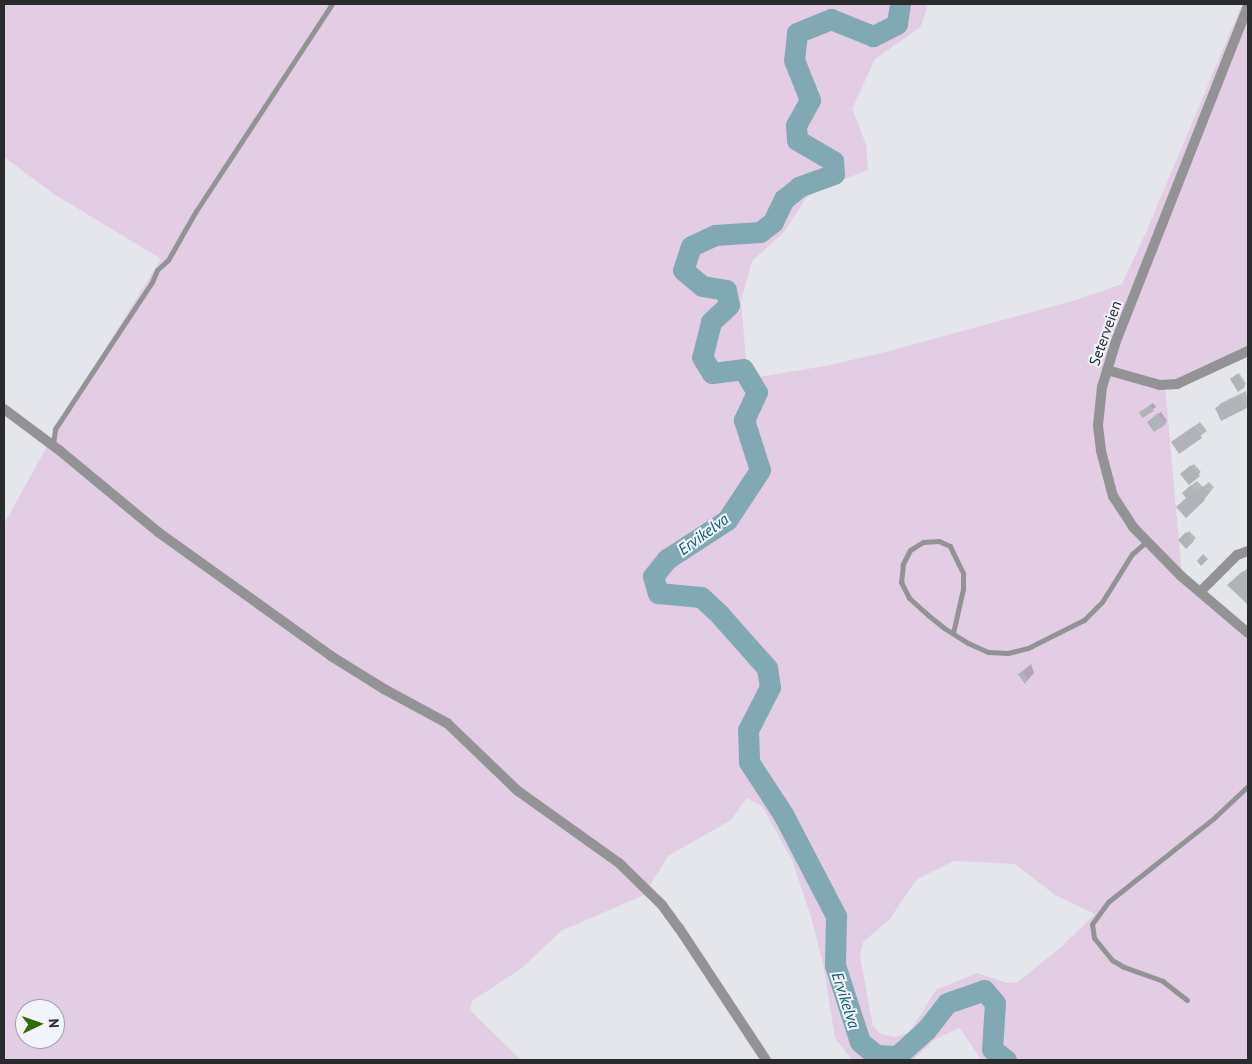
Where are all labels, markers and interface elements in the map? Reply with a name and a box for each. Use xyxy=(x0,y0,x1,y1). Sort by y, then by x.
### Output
street label: Seterveien xyxy=(1085,298,1125,368)
water label: Ervikelva xyxy=(674,509,732,559)
water label: Ervikelva xyxy=(828,970,864,1030)
north arrow xyxy=(15,999,65,1049)
text: N xyxy=(45,1018,63,1028)

